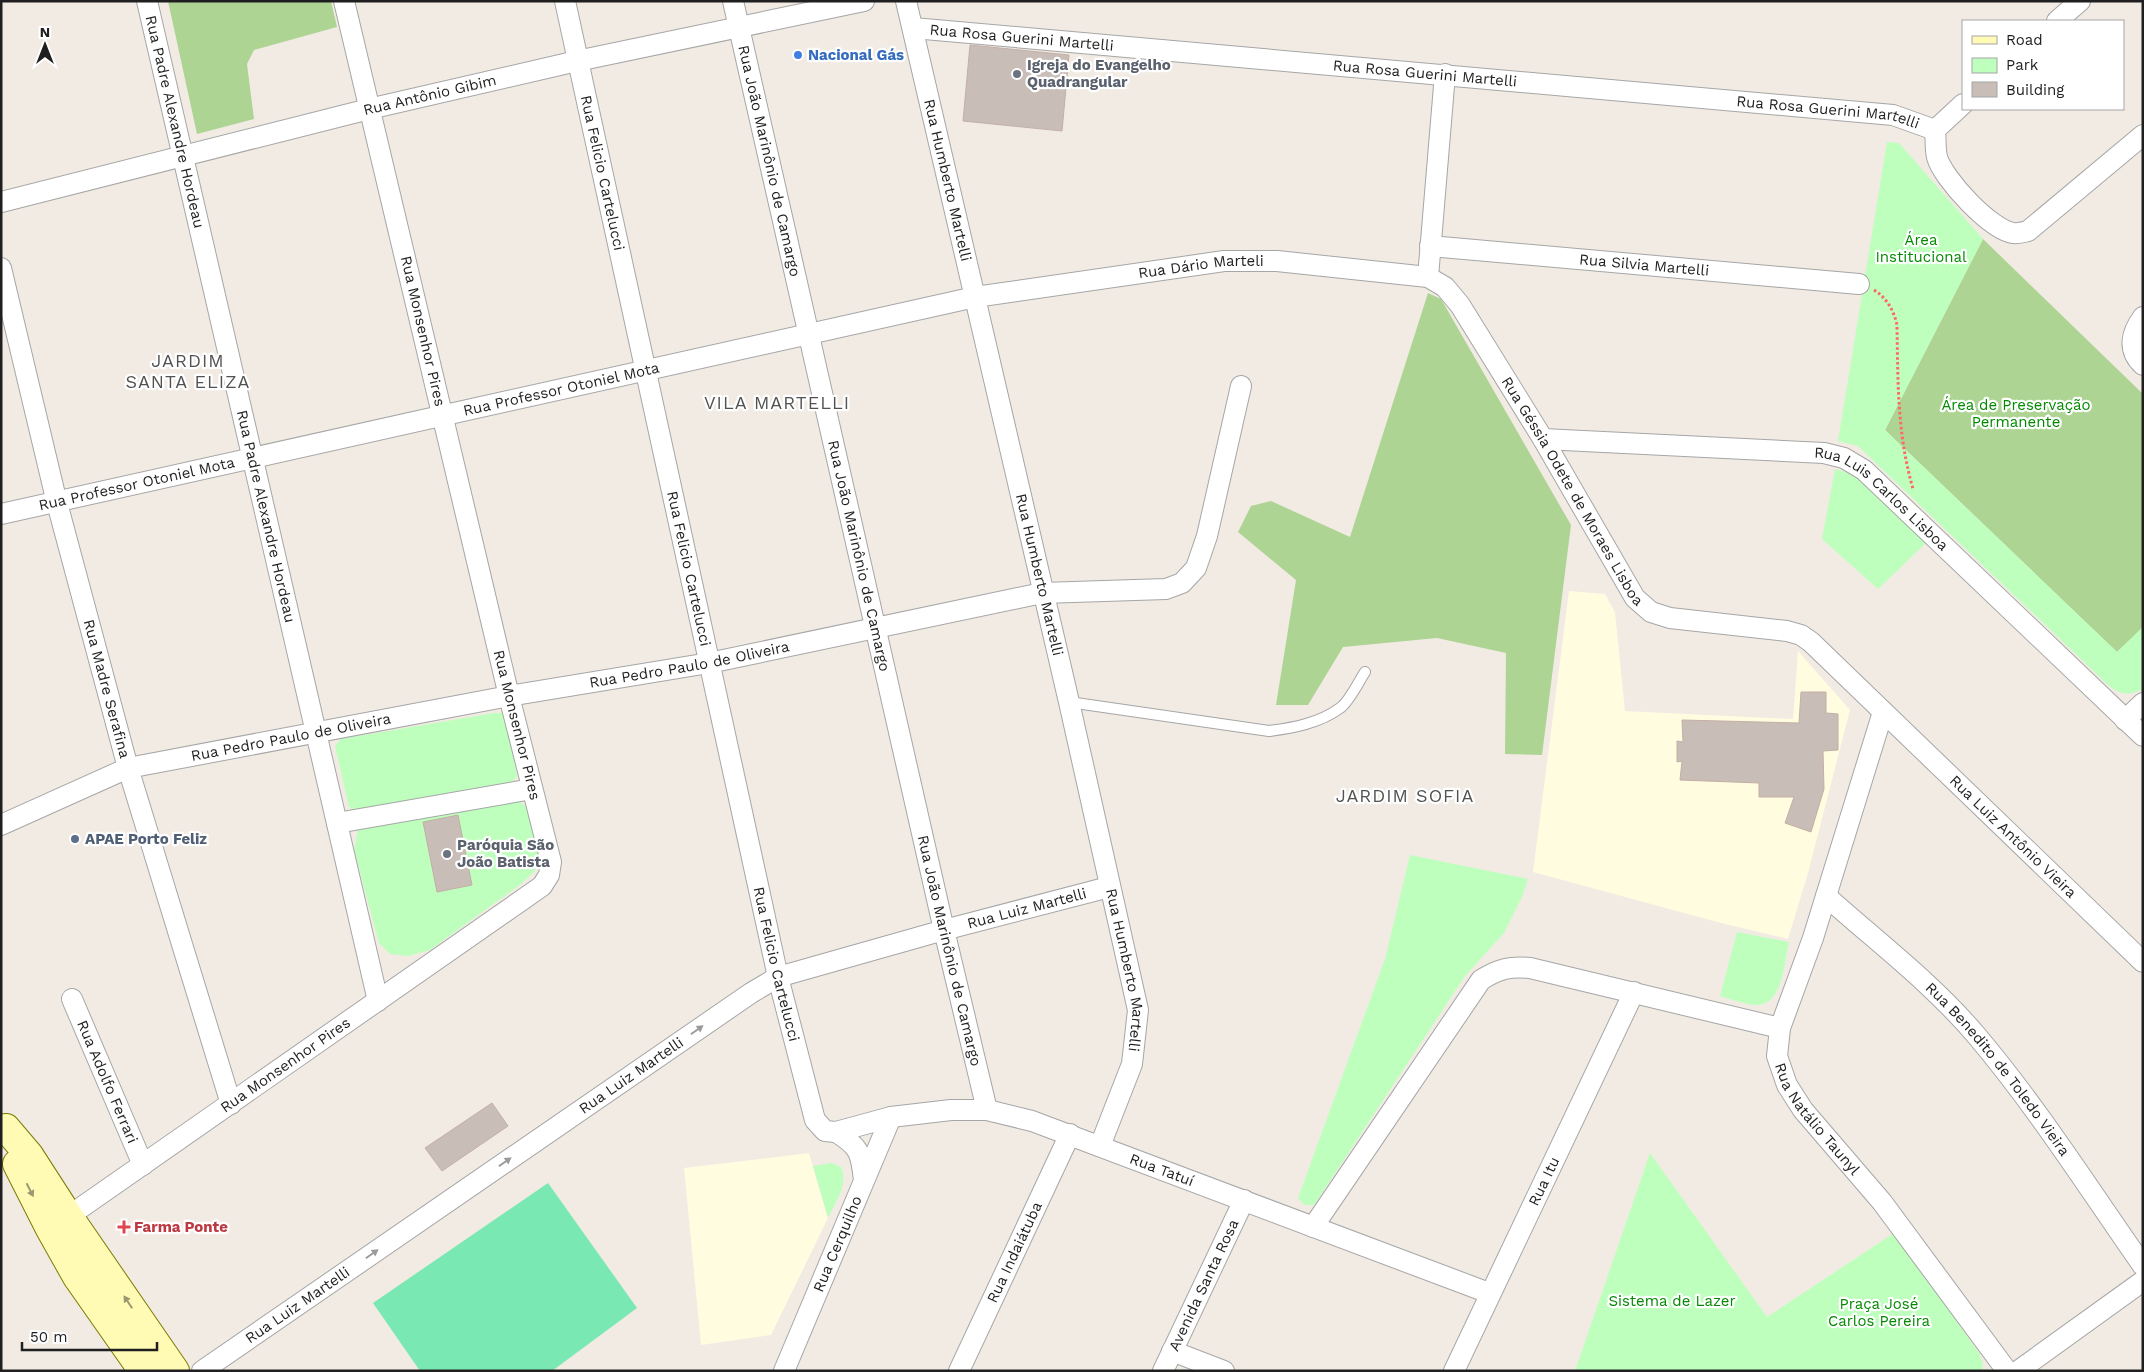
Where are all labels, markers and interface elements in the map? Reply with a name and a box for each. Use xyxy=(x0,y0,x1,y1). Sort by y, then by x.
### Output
street label: Rua Padre Alexandre Hordeau xyxy=(142,14,208,230)
north arrow xyxy=(20,20,70,70)
legend xyxy=(1962,20,2124,110)
street label: Rua Rosa Guerini Martelli xyxy=(929,21,1114,55)
text: N xyxy=(40,24,50,40)
text: Road xyxy=(2006,31,2043,49)
street label: Rua João Marinônio de Camargo xyxy=(734,44,804,278)
place label: Nacional Gás xyxy=(808,46,904,64)
marker: Nacional Gás xyxy=(792,49,804,61)
place label: Igreja do Evangelho Quadrangular xyxy=(1027,56,1171,91)
street label: Rua Rosa Guerini Martelli xyxy=(1332,56,1518,91)
text: Park xyxy=(2006,56,2039,74)
marker: Igreja do Evangelho Quadrangular xyxy=(1011,68,1023,80)
street label: Rua Antônio Gibim xyxy=(361,71,498,119)
text: Building xyxy=(2006,81,2064,99)
street label: Rua Rosa Guerini Martelli xyxy=(1736,92,1922,133)
street label: Rua Felicio Cartelucci xyxy=(577,94,628,252)
street label: Rua Humberto Martelli xyxy=(920,97,975,263)
park label: Área Institucional xyxy=(1875,231,1967,266)
street label: Rua Silvia Martelli xyxy=(1578,250,1710,280)
street label: Rua Dário Marteli xyxy=(1137,252,1264,282)
street label: Rua Monsenhor Pires xyxy=(397,254,449,408)
district label: JARDIM SANTA ELIZA xyxy=(126,350,250,392)
street label: Rua Professor Otoniel Mota xyxy=(461,358,662,420)
street label: Rua Géssia Odete de Moraes Lisboa xyxy=(1498,373,1647,610)
district label: VILA MARTELLI xyxy=(704,392,850,413)
park label: Área de Preservação Permanente xyxy=(1941,396,2091,431)
street label: Rua Padre Alexandre Hordeau xyxy=(233,408,299,625)
street label: Rua João Marinônio de Camargo xyxy=(824,438,894,673)
street label: Rua Luis Carlos Lisboa xyxy=(1814,444,1952,555)
street label: Rua Professor Otoniel Mota xyxy=(37,453,237,514)
street label: Rua Felicio Cartelucci xyxy=(663,489,715,648)
street label: Rua Humberto Martelli xyxy=(1012,492,1067,658)
street label: Rua Madre Serafina xyxy=(80,617,134,761)
street label: Rua Pedro Paulo de Oliveira xyxy=(588,637,791,692)
street label: Rua Monsenhor Pires xyxy=(490,648,544,802)
street label: Rua Pedro Paulo de Oliveira xyxy=(189,709,393,765)
street label: Rua Luiz Antônio Vieira xyxy=(1946,772,2080,902)
district label: JARDIM SOFIA xyxy=(1336,785,1474,806)
place label: APAE Porto Feliz xyxy=(85,830,207,848)
marker: APAE Porto Feliz xyxy=(69,833,81,845)
street label: Rua João Marinônio de Camargo xyxy=(914,833,985,1068)
place label: Paróquia São João Batista xyxy=(457,836,554,871)
marker: Paróquia São João Batista xyxy=(441,848,453,860)
street label: Rua Luiz Martelli xyxy=(965,884,1088,933)
street label: Rua Felicio Cartelucci xyxy=(750,885,803,1043)
street label: Rua Humberto Martelli xyxy=(1102,887,1147,1052)
street label: Rua Benedito de Toledo Vieira xyxy=(1922,979,2074,1160)
street label: Rua Monsenhor Pires xyxy=(217,1014,354,1117)
street label: Rua Adolfo Ferrari xyxy=(73,1018,142,1146)
one-way arrow xyxy=(690,1025,704,1035)
street label: Rua Luiz Martelli xyxy=(576,1033,687,1118)
street label: Rua Natálio Taunyl xyxy=(1771,1060,1864,1179)
street label: Rua Tatuí xyxy=(1127,1150,1196,1190)
street label: Rua Itu xyxy=(1525,1154,1563,1209)
one-way arrow xyxy=(499,1157,512,1167)
one-way arrow xyxy=(26,1183,34,1197)
street label: Rua Cerquilho xyxy=(809,1193,866,1295)
street label: Rua Indaiátuba xyxy=(983,1198,1046,1306)
street label: Avenida Santa Rosa xyxy=(1165,1216,1243,1354)
place label: Farma Ponte xyxy=(134,1218,228,1236)
marker: Farma Ponte xyxy=(118,1221,130,1233)
one-way arrow xyxy=(365,1249,378,1259)
street label: Rua Luiz Martelli xyxy=(242,1263,353,1347)
park label: Sistema de Lazer xyxy=(1608,1292,1736,1310)
one-way arrow xyxy=(123,1295,133,1308)
park label: Praça José Carlos Pereira xyxy=(1828,1295,1931,1330)
scale bar xyxy=(22,1320,158,1352)
text: 50 m xyxy=(30,1328,67,1346)

